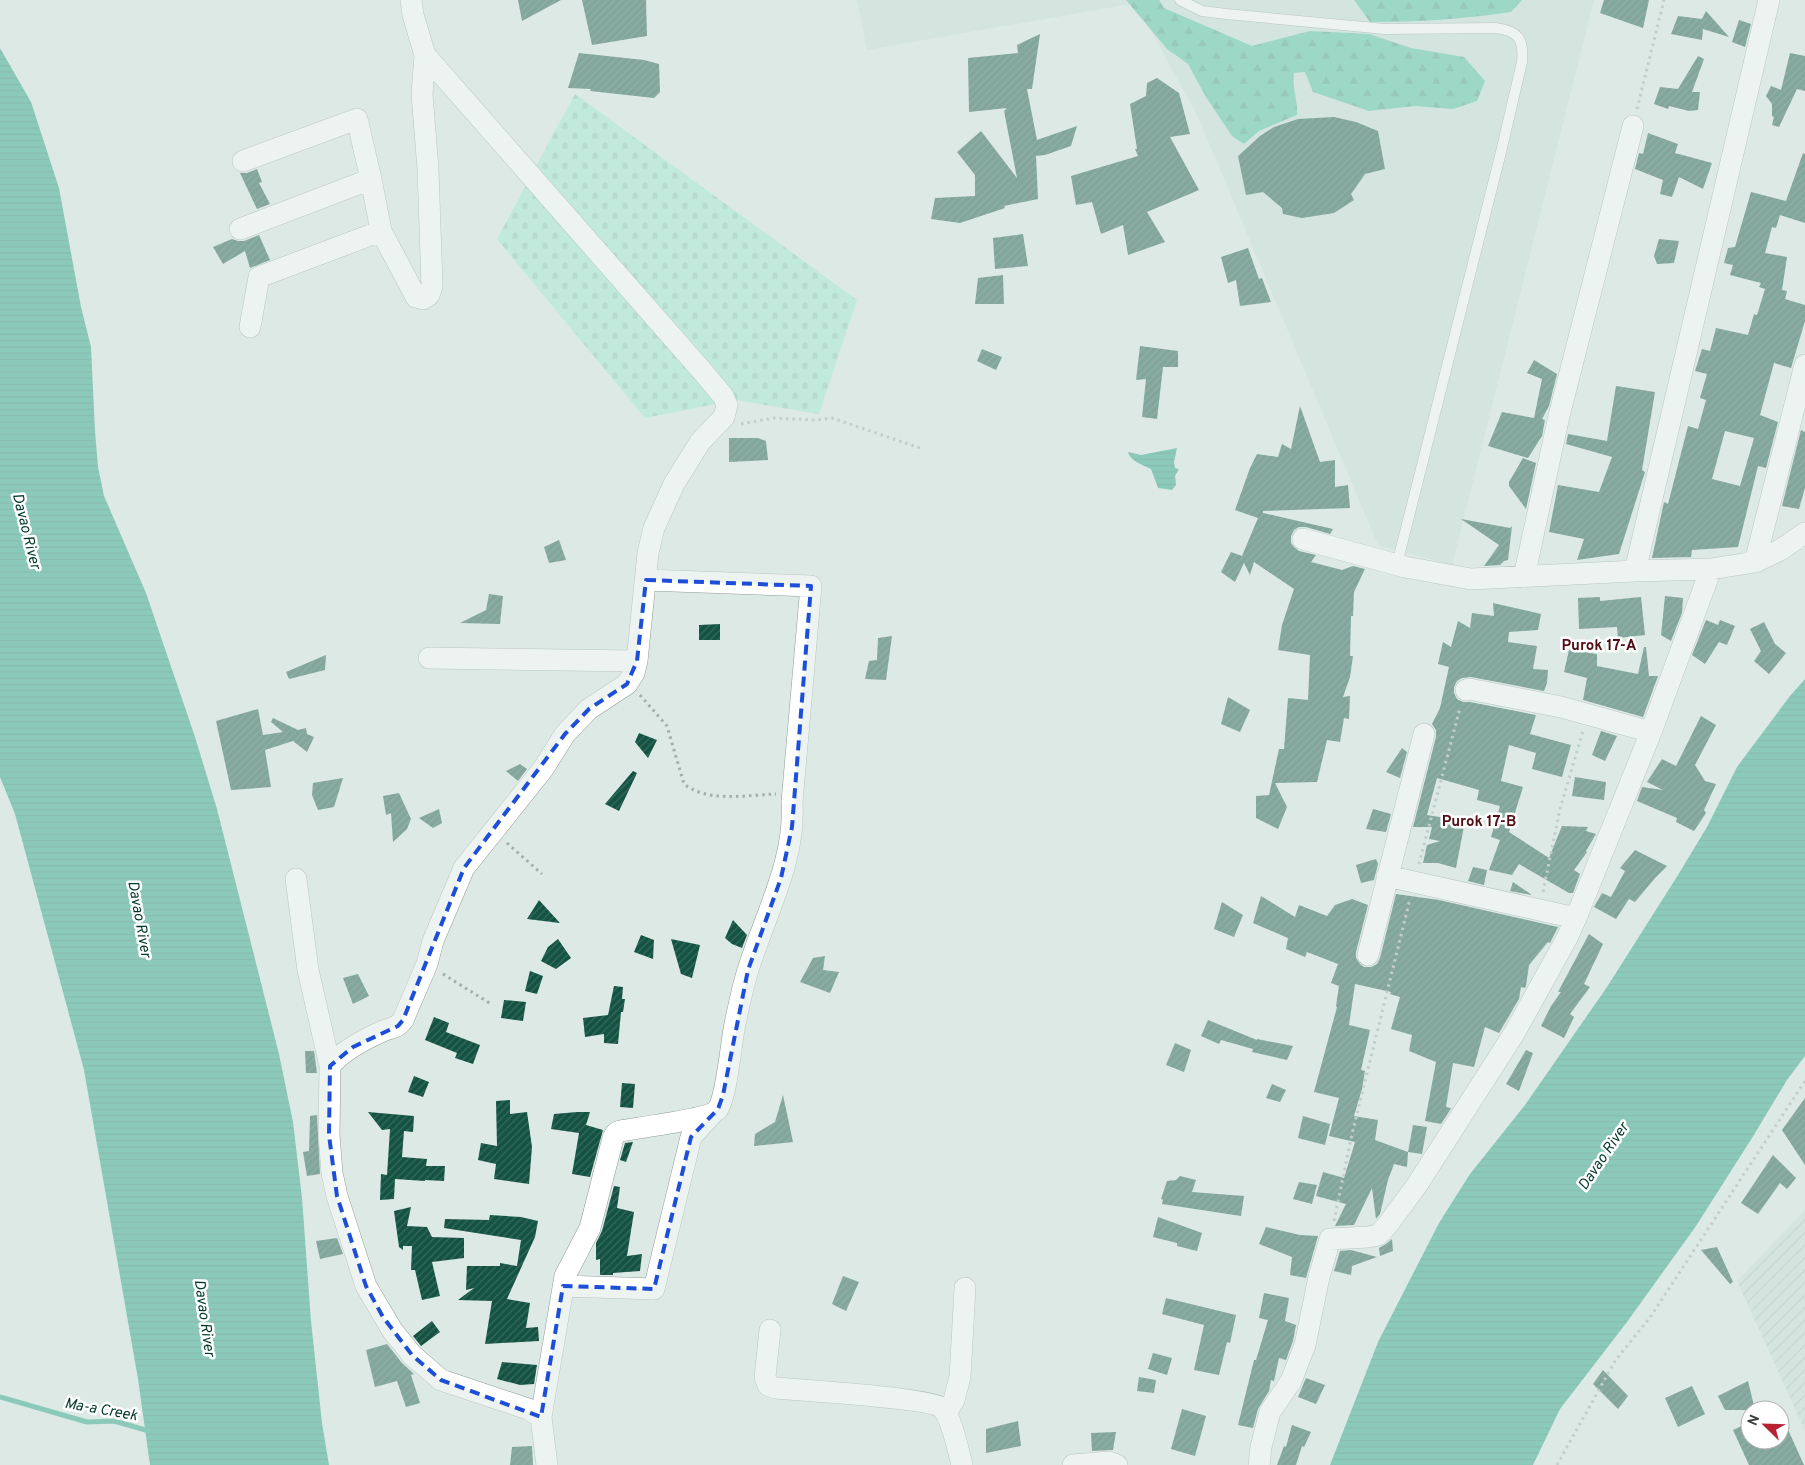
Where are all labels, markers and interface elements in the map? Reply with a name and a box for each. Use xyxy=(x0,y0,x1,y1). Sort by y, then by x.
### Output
water label: Davao River xyxy=(7,491,44,573)
district label: Purok 17-A xyxy=(1562,637,1637,656)
district label: Purok 17-B xyxy=(1442,813,1516,832)
water label: Davao River xyxy=(122,879,155,960)
water label: Davao River xyxy=(1575,1118,1635,1194)
water label: Davao River xyxy=(189,1278,218,1359)
water label: Ma-a Creek xyxy=(63,1395,139,1426)
north arrow xyxy=(1740,1400,1790,1450)
text: N xyxy=(1745,1413,1764,1428)

